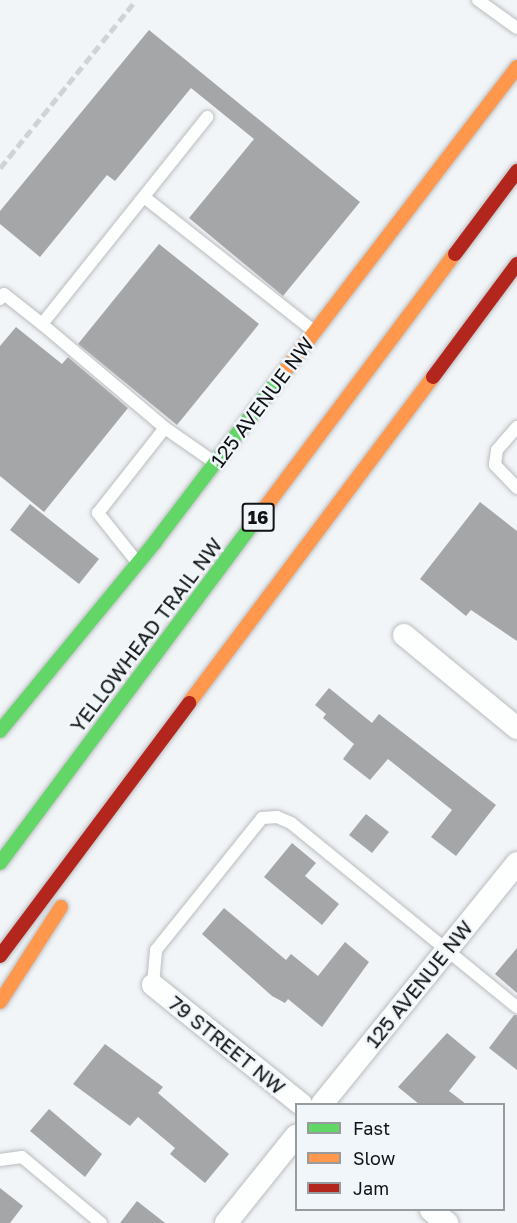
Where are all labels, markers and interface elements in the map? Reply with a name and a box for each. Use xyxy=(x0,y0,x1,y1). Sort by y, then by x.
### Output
street label: 125 AVENUE NW xyxy=(205,332,319,472)
road number: 16 xyxy=(242,502,274,532)
street label: YELLOWHEAD TRAIL NW xyxy=(65,533,227,737)
street label: 125 AVENUE NW xyxy=(360,916,478,1052)
street label: 79 STREET NW xyxy=(164,991,290,1099)
legend xyxy=(295,1103,505,1211)
text: Fast xyxy=(353,1117,390,1139)
text: Slow xyxy=(353,1147,395,1169)
text: Jam xyxy=(353,1177,389,1199)

